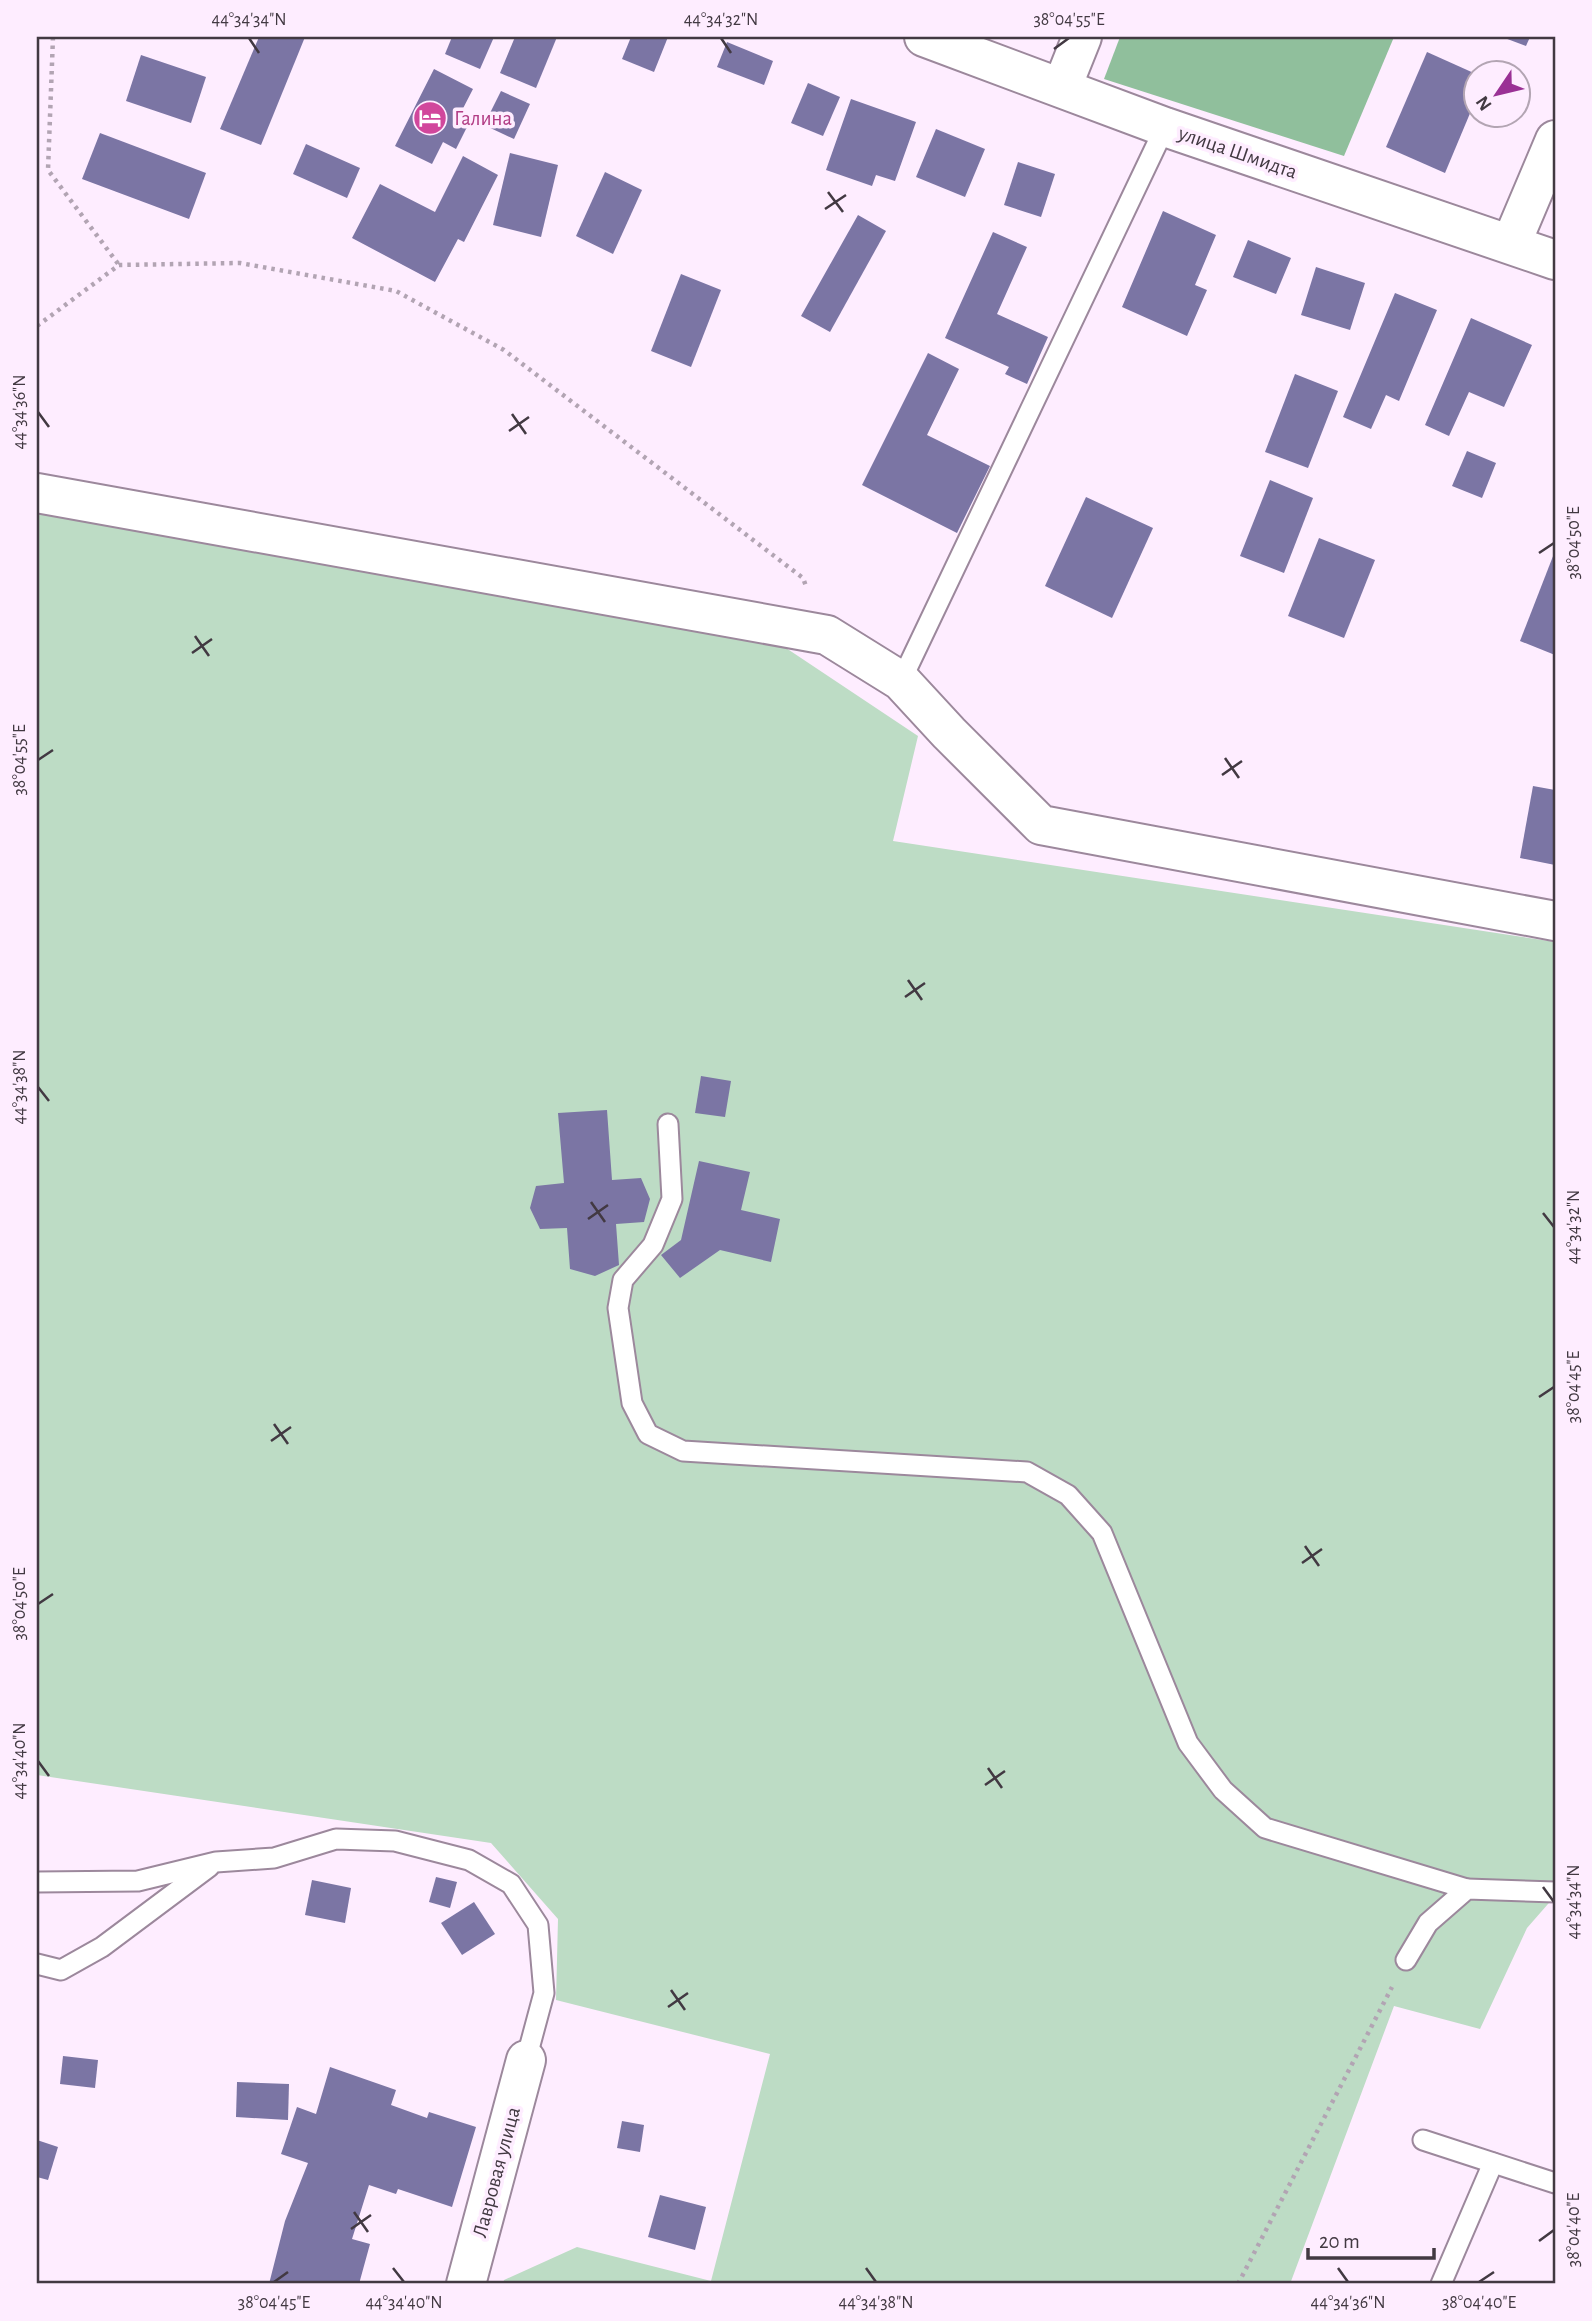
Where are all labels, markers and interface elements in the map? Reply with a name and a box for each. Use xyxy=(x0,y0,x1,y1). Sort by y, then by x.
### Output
text: 44°34'34"N xyxy=(211,11,287,29)
text: 44°34'32"N xyxy=(684,11,758,29)
text: 38°04'55"E xyxy=(1033,11,1105,29)
north arrow xyxy=(1462,60,1532,130)
text: N xyxy=(1473,92,1496,114)
hotel icon: Галина xyxy=(411,99,449,137)
place label: Галина xyxy=(454,108,513,129)
street label: улица Шмидта xyxy=(1175,122,1300,183)
text: 44°34'36"N xyxy=(11,375,29,449)
text: 38°04'50"E xyxy=(1565,506,1583,580)
text: 38°04'55"E xyxy=(11,724,29,796)
text: 44°34'38"N xyxy=(11,1050,29,1124)
text: 44°34'32"N xyxy=(1565,1190,1583,1264)
text: 38°04'45"E xyxy=(1565,1351,1583,1423)
text: 38°04'50"E xyxy=(11,1567,29,1641)
text: 44°34'40"N xyxy=(11,1722,29,1800)
text: 44°34'34"N xyxy=(1565,1864,1583,1940)
street label: Лавровая улица xyxy=(469,2104,524,2240)
text: 38°04'40"E xyxy=(1565,2193,1583,2267)
scale bar xyxy=(1308,2216,1434,2260)
text: 20 m xyxy=(1319,2231,1360,2252)
text: 38°04'45"E xyxy=(238,2294,310,2312)
text: 44°34'40"N xyxy=(365,2294,443,2312)
text: 44°34'38"N xyxy=(839,2294,913,2312)
text: 44°34'36"N xyxy=(1311,2294,1385,2312)
text: 38°04'40"E xyxy=(1442,2294,1516,2312)

